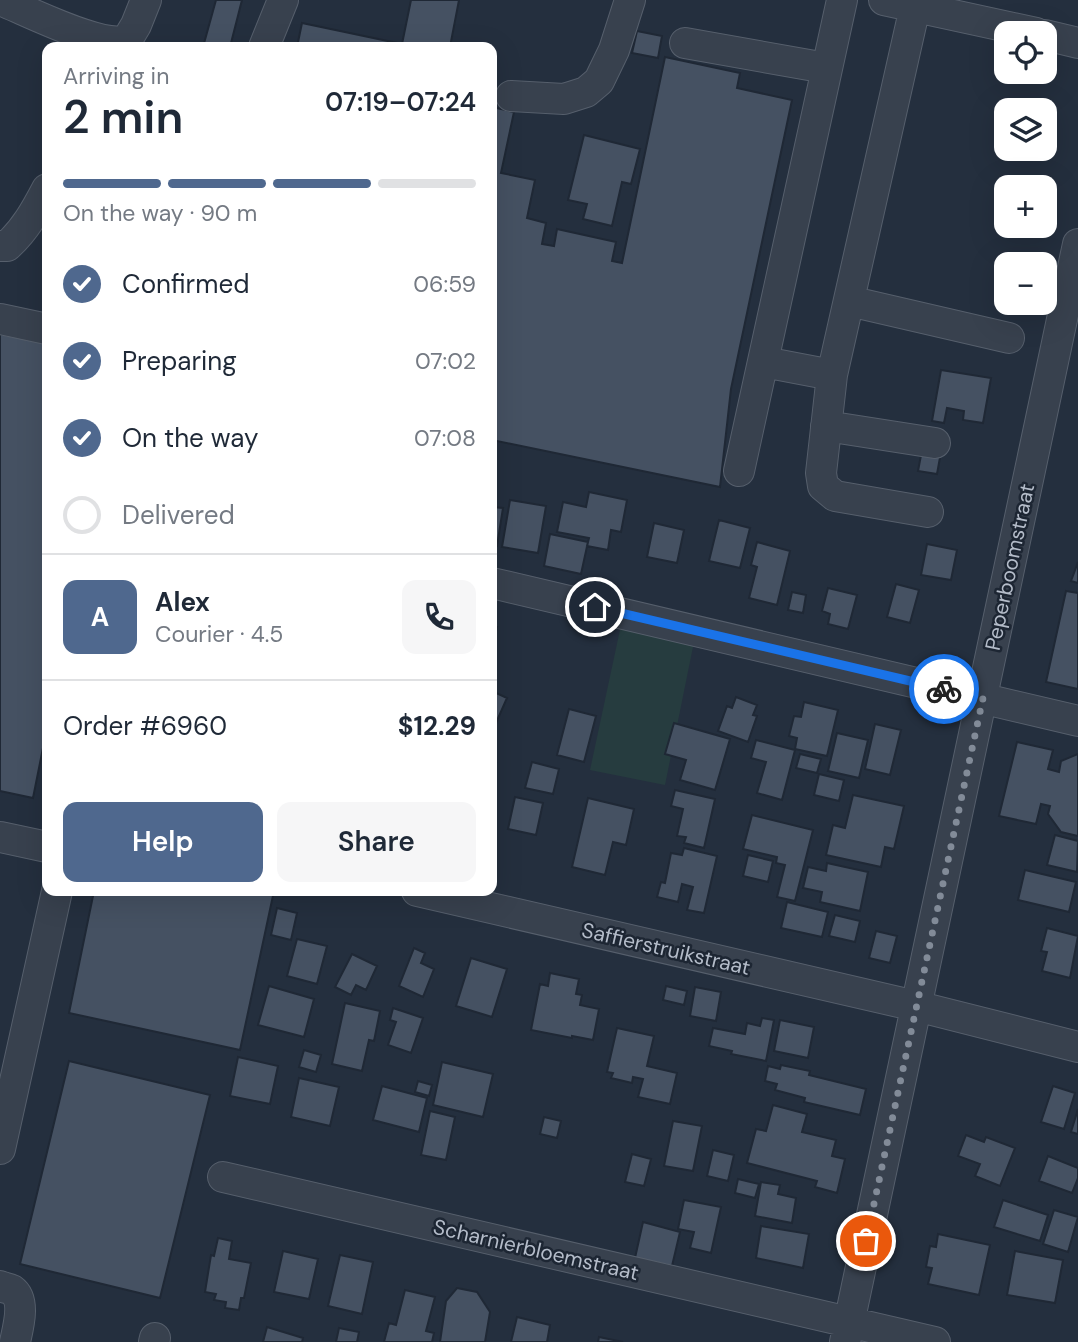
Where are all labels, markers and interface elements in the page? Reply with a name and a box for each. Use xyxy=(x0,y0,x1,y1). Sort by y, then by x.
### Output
map controls xyxy=(994,21,1057,315)
button: locate xyxy=(994,21,1057,84)
text: Arriving in xyxy=(63,61,169,91)
text: 07:19–07:24 xyxy=(325,85,476,119)
text: 2 min xyxy=(63,87,183,147)
button: layers xyxy=(994,98,1057,161)
button: + xyxy=(994,175,1057,238)
text: On the way · 90 m xyxy=(63,198,257,228)
button: − xyxy=(994,252,1057,315)
icon: check xyxy=(63,265,101,303)
text: Confirmed xyxy=(122,267,249,301)
text: 06:59 xyxy=(413,269,476,299)
icon: check xyxy=(63,342,101,380)
text: Preparing xyxy=(122,344,237,378)
text: 07:02 xyxy=(415,346,476,376)
icon: check xyxy=(63,419,101,457)
text: On the way xyxy=(122,421,258,455)
text: 07:08 xyxy=(414,423,476,453)
street label: Peperboomstraat xyxy=(979,481,1041,653)
text: Delivered xyxy=(122,498,235,532)
pin xyxy=(565,577,625,637)
button: phone xyxy=(402,580,476,654)
text: Alex xyxy=(155,585,210,619)
icon: home xyxy=(576,588,614,626)
text: A xyxy=(91,600,109,634)
text: Courier · 4.5 xyxy=(155,619,283,649)
courier xyxy=(909,654,979,724)
icon: bike xyxy=(925,670,963,708)
text: Order #6960 xyxy=(63,709,227,743)
text: $12.29 xyxy=(398,709,476,743)
button: Help xyxy=(63,802,263,882)
button: Share xyxy=(277,802,476,882)
street label: Saffierstruikstraat xyxy=(579,916,753,982)
pin xyxy=(836,1211,896,1271)
street label: Scharnierbloemstraat xyxy=(431,1213,641,1287)
icon: bag xyxy=(847,1222,885,1260)

